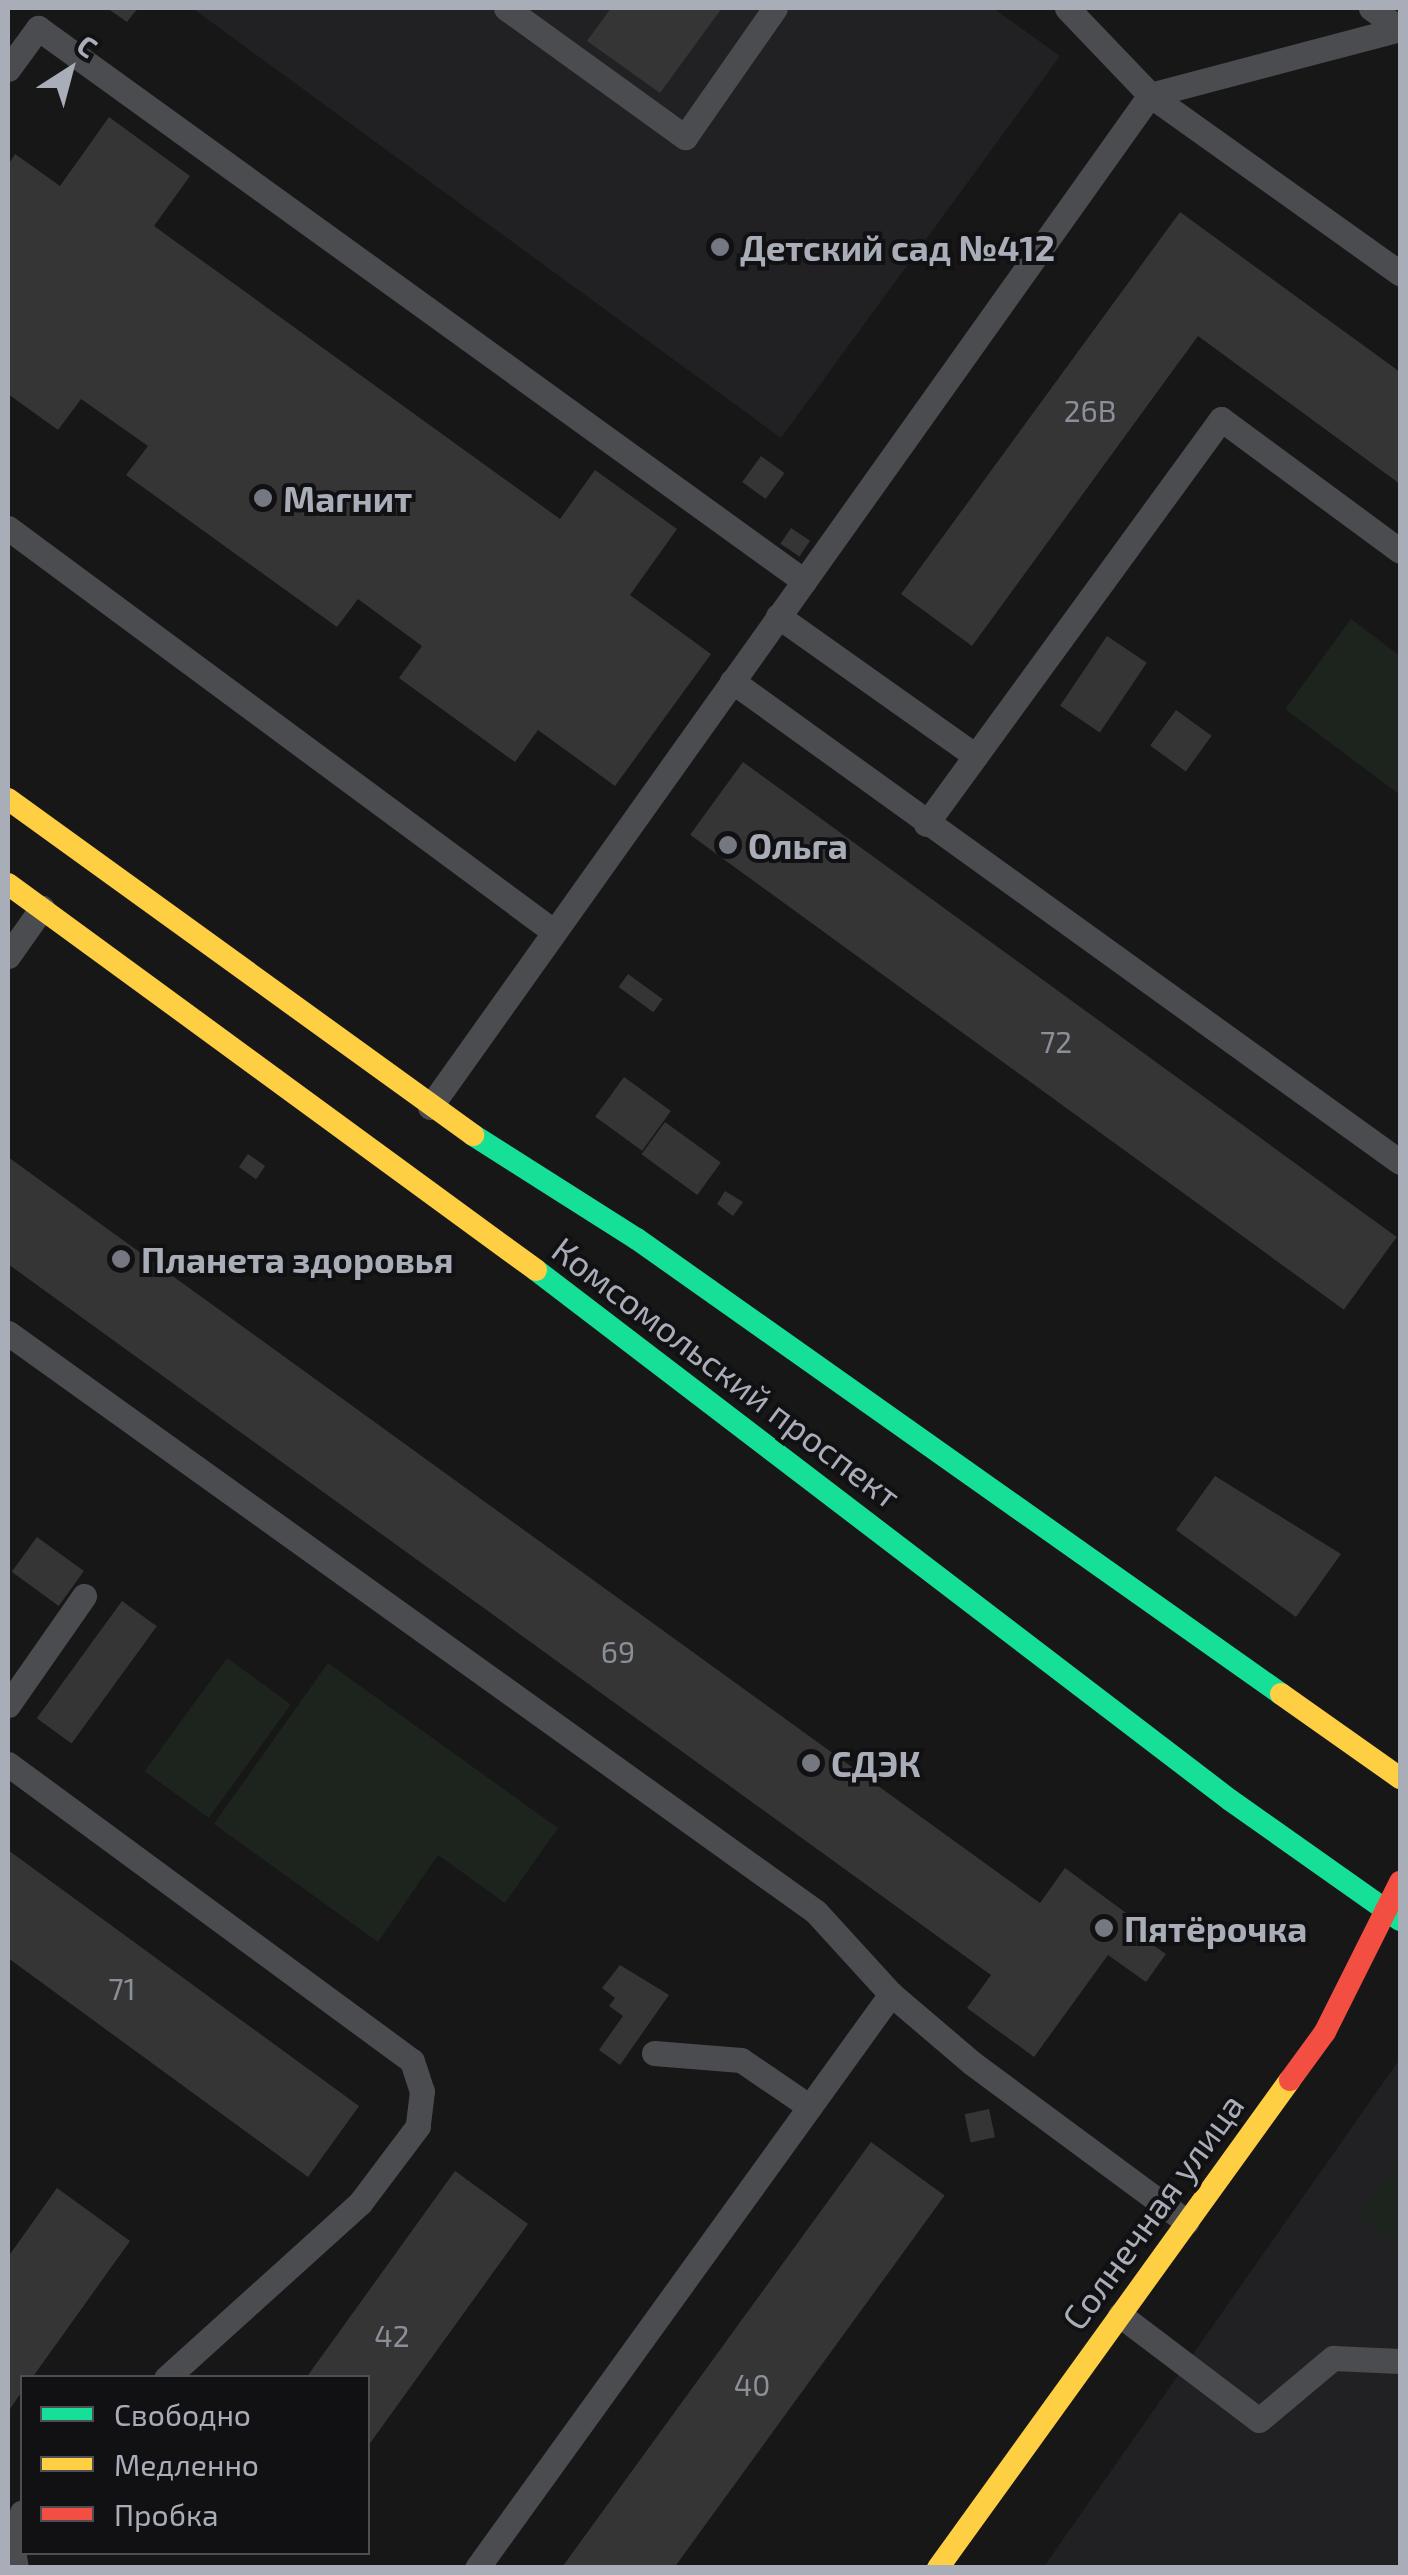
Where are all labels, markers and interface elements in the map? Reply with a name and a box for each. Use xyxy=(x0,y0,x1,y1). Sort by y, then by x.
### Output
north arrow xyxy=(20,20,120,120)
text: С xyxy=(71,27,104,64)
place label: Детский сад №412 xyxy=(740,226,1055,268)
marker: Детский сад №412 xyxy=(709,236,731,258)
house number: 26В xyxy=(1064,392,1116,428)
place label: Магнит xyxy=(283,477,412,519)
marker: Магнит xyxy=(252,487,274,509)
place label: Ольга xyxy=(748,824,848,866)
marker: Ольга xyxy=(717,834,739,856)
house number: 72 xyxy=(1040,1023,1072,1059)
street label: Комсомольский проспект xyxy=(545,1227,909,1517)
place label: Планета здоровья xyxy=(141,1238,453,1280)
marker: Планета здоровья xyxy=(110,1248,132,1270)
house number: 69 xyxy=(601,1633,635,1669)
place label: СДЭК xyxy=(831,1742,921,1784)
marker: СДЭК xyxy=(800,1752,822,1774)
place label: Пятёрочка xyxy=(1124,1907,1307,1949)
marker: Пятёрочка xyxy=(1093,1917,1115,1939)
house number: 71 xyxy=(108,1970,136,2006)
street label: Солнечная улица xyxy=(1052,2085,1252,2337)
house number: 42 xyxy=(374,2317,410,2353)
house number: 40 xyxy=(734,2366,770,2402)
legend xyxy=(20,2375,370,2555)
text: Свободно xyxy=(114,2396,251,2432)
text: Медленно xyxy=(114,2446,259,2482)
text: Пробка xyxy=(114,2496,219,2532)

